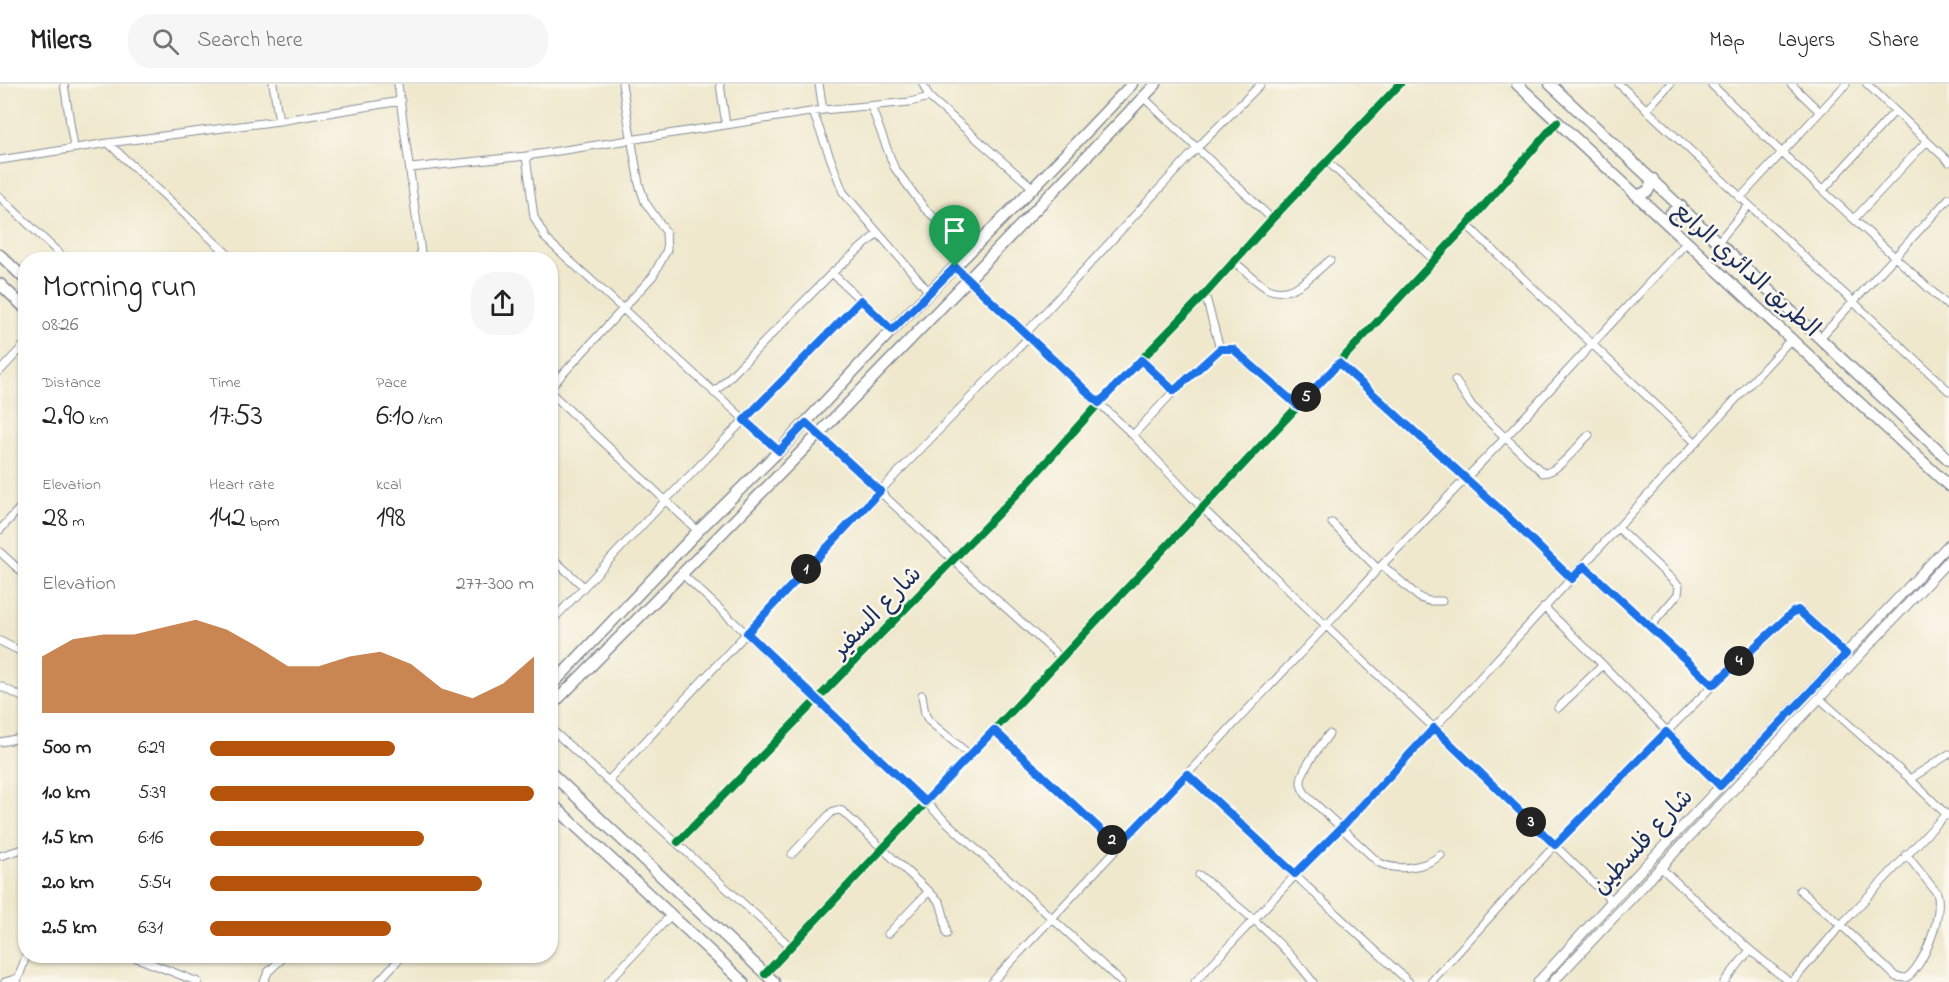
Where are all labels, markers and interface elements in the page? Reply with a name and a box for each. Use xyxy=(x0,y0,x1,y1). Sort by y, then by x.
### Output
search box xyxy=(128,14,548,68)
text: Milers xyxy=(30,21,92,62)
icon: search xyxy=(149,25,182,58)
text: Search here xyxy=(197,25,303,57)
text: Map xyxy=(1709,26,1745,56)
text: Layers xyxy=(1778,26,1835,56)
text: Share xyxy=(1868,26,1919,56)
street label: الطريق الدائري الرابع xyxy=(1664,195,1827,347)
pin xyxy=(929,205,980,267)
icon: arrive xyxy=(938,214,971,247)
text: Morning run xyxy=(42,264,196,312)
button: share xyxy=(471,272,534,335)
text: 08:26 xyxy=(42,311,79,340)
text: Distance xyxy=(42,371,101,395)
text: Time xyxy=(209,371,241,395)
text: Pace xyxy=(376,371,407,395)
pin: 5 xyxy=(1291,382,1321,412)
text: 5 xyxy=(1301,385,1311,409)
text: 2.90 xyxy=(42,395,85,439)
text: 17:53 xyxy=(209,395,263,439)
text: 6:10 xyxy=(376,395,414,439)
text: km xyxy=(85,408,108,432)
text: /km xyxy=(414,408,443,432)
text: Elevation xyxy=(42,473,101,497)
text: Heart rate xyxy=(209,473,275,497)
text: kcal xyxy=(376,473,401,497)
text: 28 xyxy=(42,497,68,541)
text: 142 xyxy=(209,497,246,541)
text: 198 xyxy=(376,497,406,541)
text: m xyxy=(68,510,85,534)
text: bpm xyxy=(246,510,279,534)
pin: 1 xyxy=(791,554,821,584)
text: 1 xyxy=(803,557,809,581)
street label: شارع السفير xyxy=(823,559,931,668)
text: Elevation xyxy=(42,570,116,599)
text: 277–300 m xyxy=(456,570,534,599)
pin: 4 xyxy=(1724,646,1754,676)
text: 4 xyxy=(1736,649,1742,673)
text: 500 m xyxy=(42,734,91,763)
text: 6:29 xyxy=(138,734,164,763)
text: 1.0 km xyxy=(42,779,90,808)
text: 5:39 xyxy=(138,779,165,808)
street label: شارع فلسطين xyxy=(1585,781,1703,904)
pin: 3 xyxy=(1516,807,1546,837)
text: 3 xyxy=(1528,810,1534,834)
text: 1.5 km xyxy=(42,824,93,853)
text: 6:16 xyxy=(138,824,164,853)
pin: 2 xyxy=(1097,825,1127,855)
text: 2 xyxy=(1108,828,1116,852)
text: 2.0 km xyxy=(42,869,94,898)
text: 5:54 xyxy=(138,869,171,898)
text: 2.5 km xyxy=(42,914,97,943)
text: 6:31 xyxy=(138,914,163,943)

